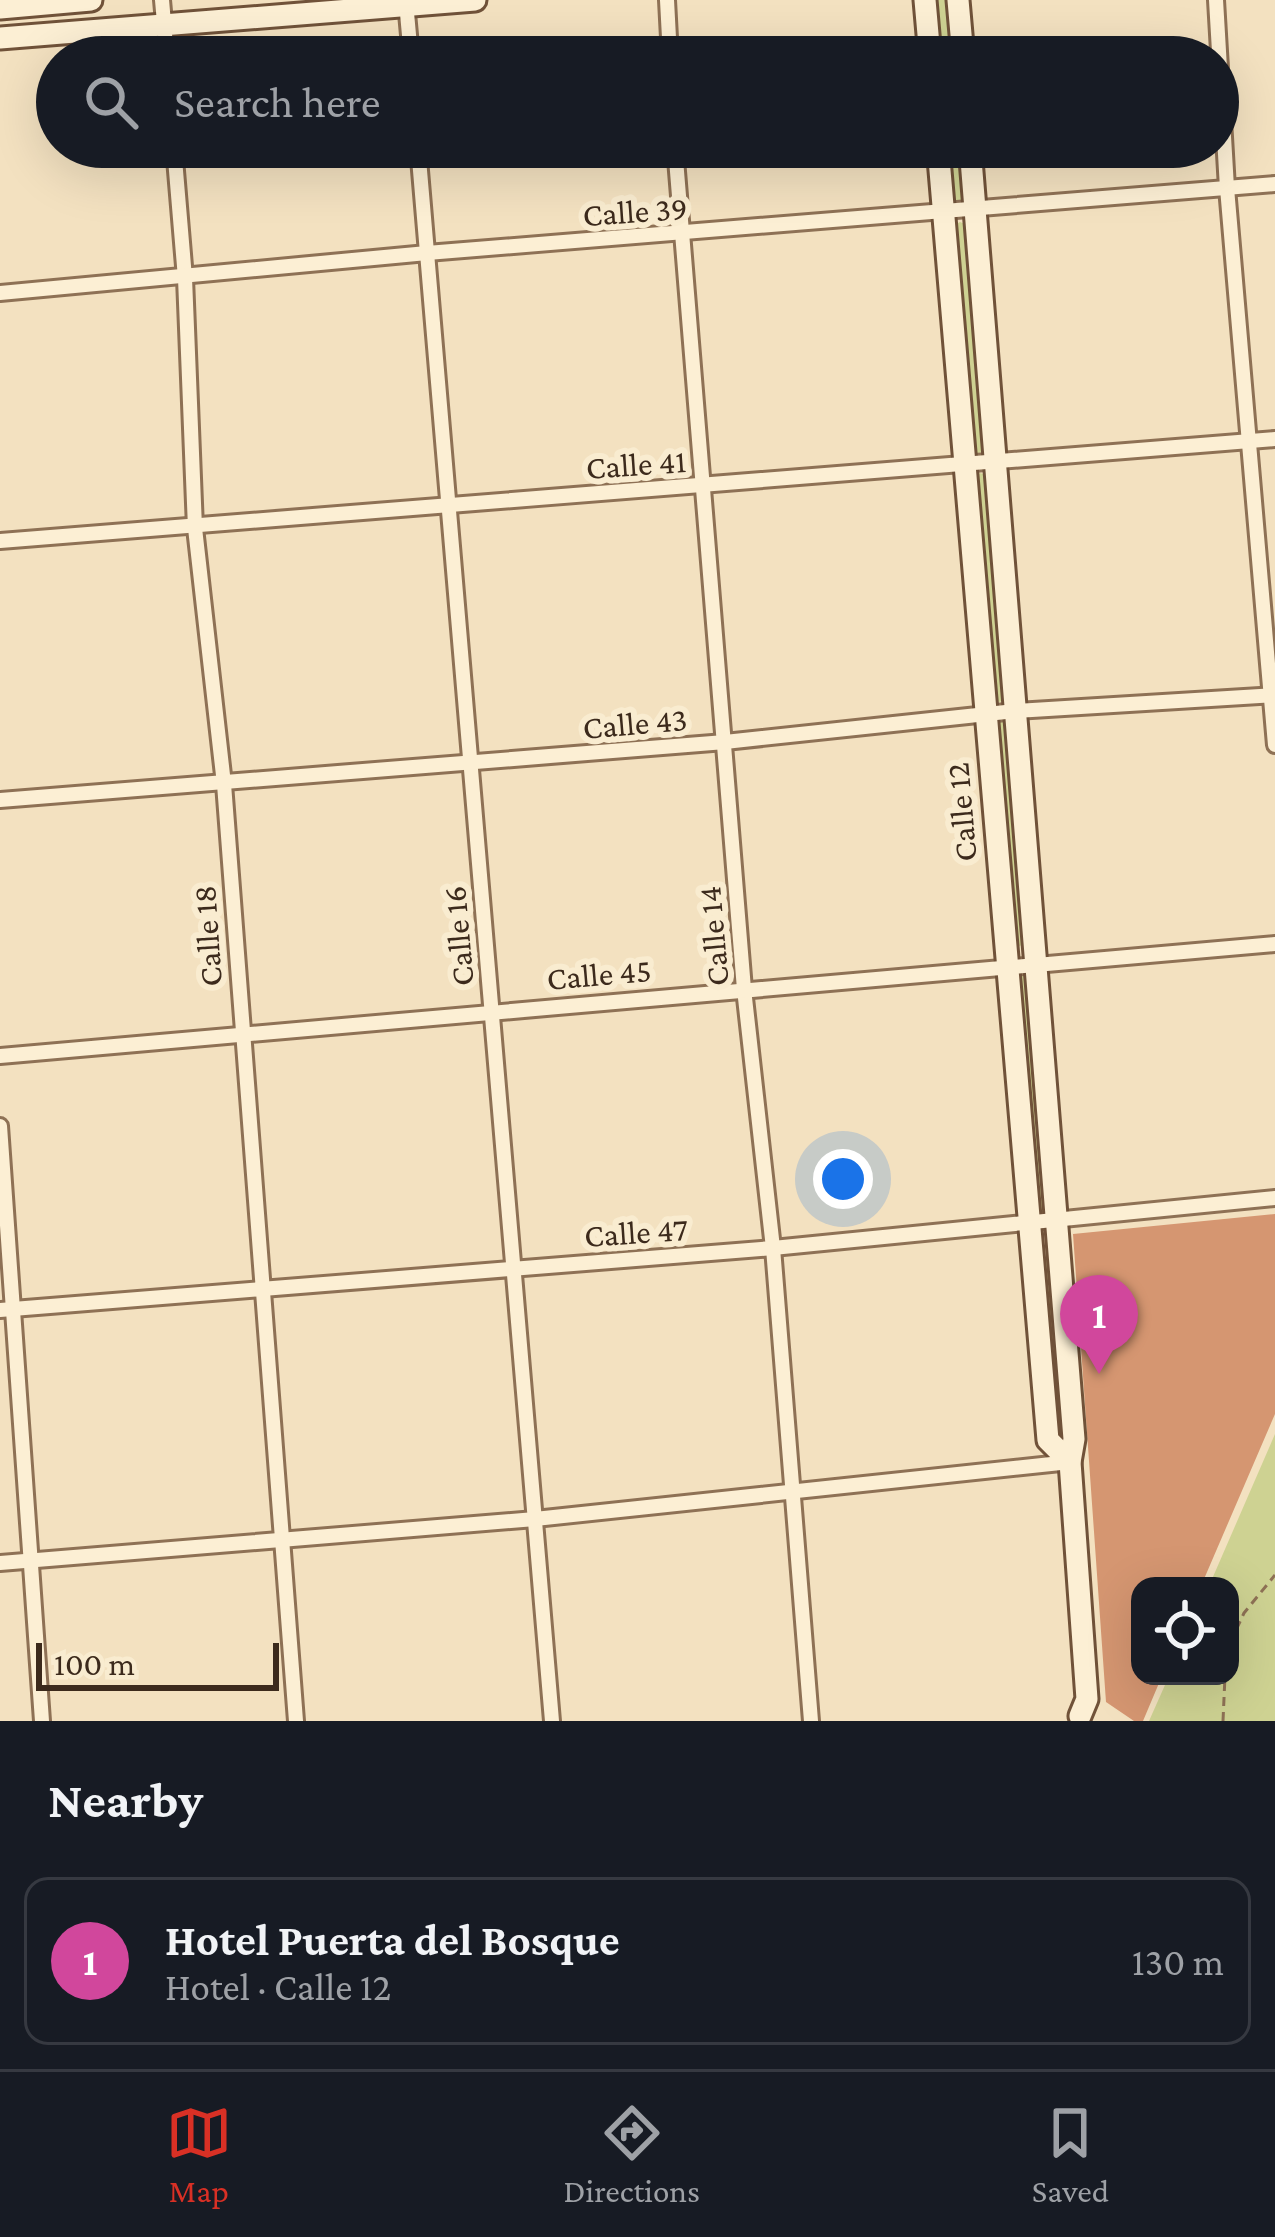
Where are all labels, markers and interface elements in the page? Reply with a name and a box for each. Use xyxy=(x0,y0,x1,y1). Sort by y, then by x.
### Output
search box xyxy=(36,36,1239,168)
icon: search xyxy=(78,69,144,135)
text: Search here xyxy=(174,77,381,127)
street label: Calle 39 xyxy=(581,189,689,233)
street label: Calle 41 xyxy=(585,442,687,486)
street label: Calle 43 xyxy=(581,700,689,746)
street label: Calle 12 xyxy=(938,761,984,863)
street label: Calle 18 xyxy=(185,884,229,988)
street label: Calle 16 xyxy=(435,884,481,988)
street label: Calle 14 xyxy=(690,884,736,988)
street label: Calle 45 xyxy=(545,951,653,997)
your location xyxy=(813,1149,873,1209)
street label: Calle 47 xyxy=(583,1210,689,1254)
pin: 1 xyxy=(1060,1275,1138,1374)
map controls xyxy=(1131,1577,1239,1685)
button: locate xyxy=(1131,1577,1239,1685)
scale bar xyxy=(36,1637,279,1690)
text: 100 m xyxy=(54,1645,135,1682)
text: Nearby xyxy=(48,1771,203,1828)
text: Hotel Puerta del Bosque xyxy=(165,1915,620,1965)
text: 1 xyxy=(83,1940,97,1983)
text: 130 m xyxy=(1132,1940,1224,1983)
text: Hotel · Calle 12 xyxy=(165,1965,391,2008)
tab: Map xyxy=(166,2100,232,2209)
tab: Directions xyxy=(564,2100,700,2209)
tab: Saved xyxy=(1032,2100,1109,2209)

